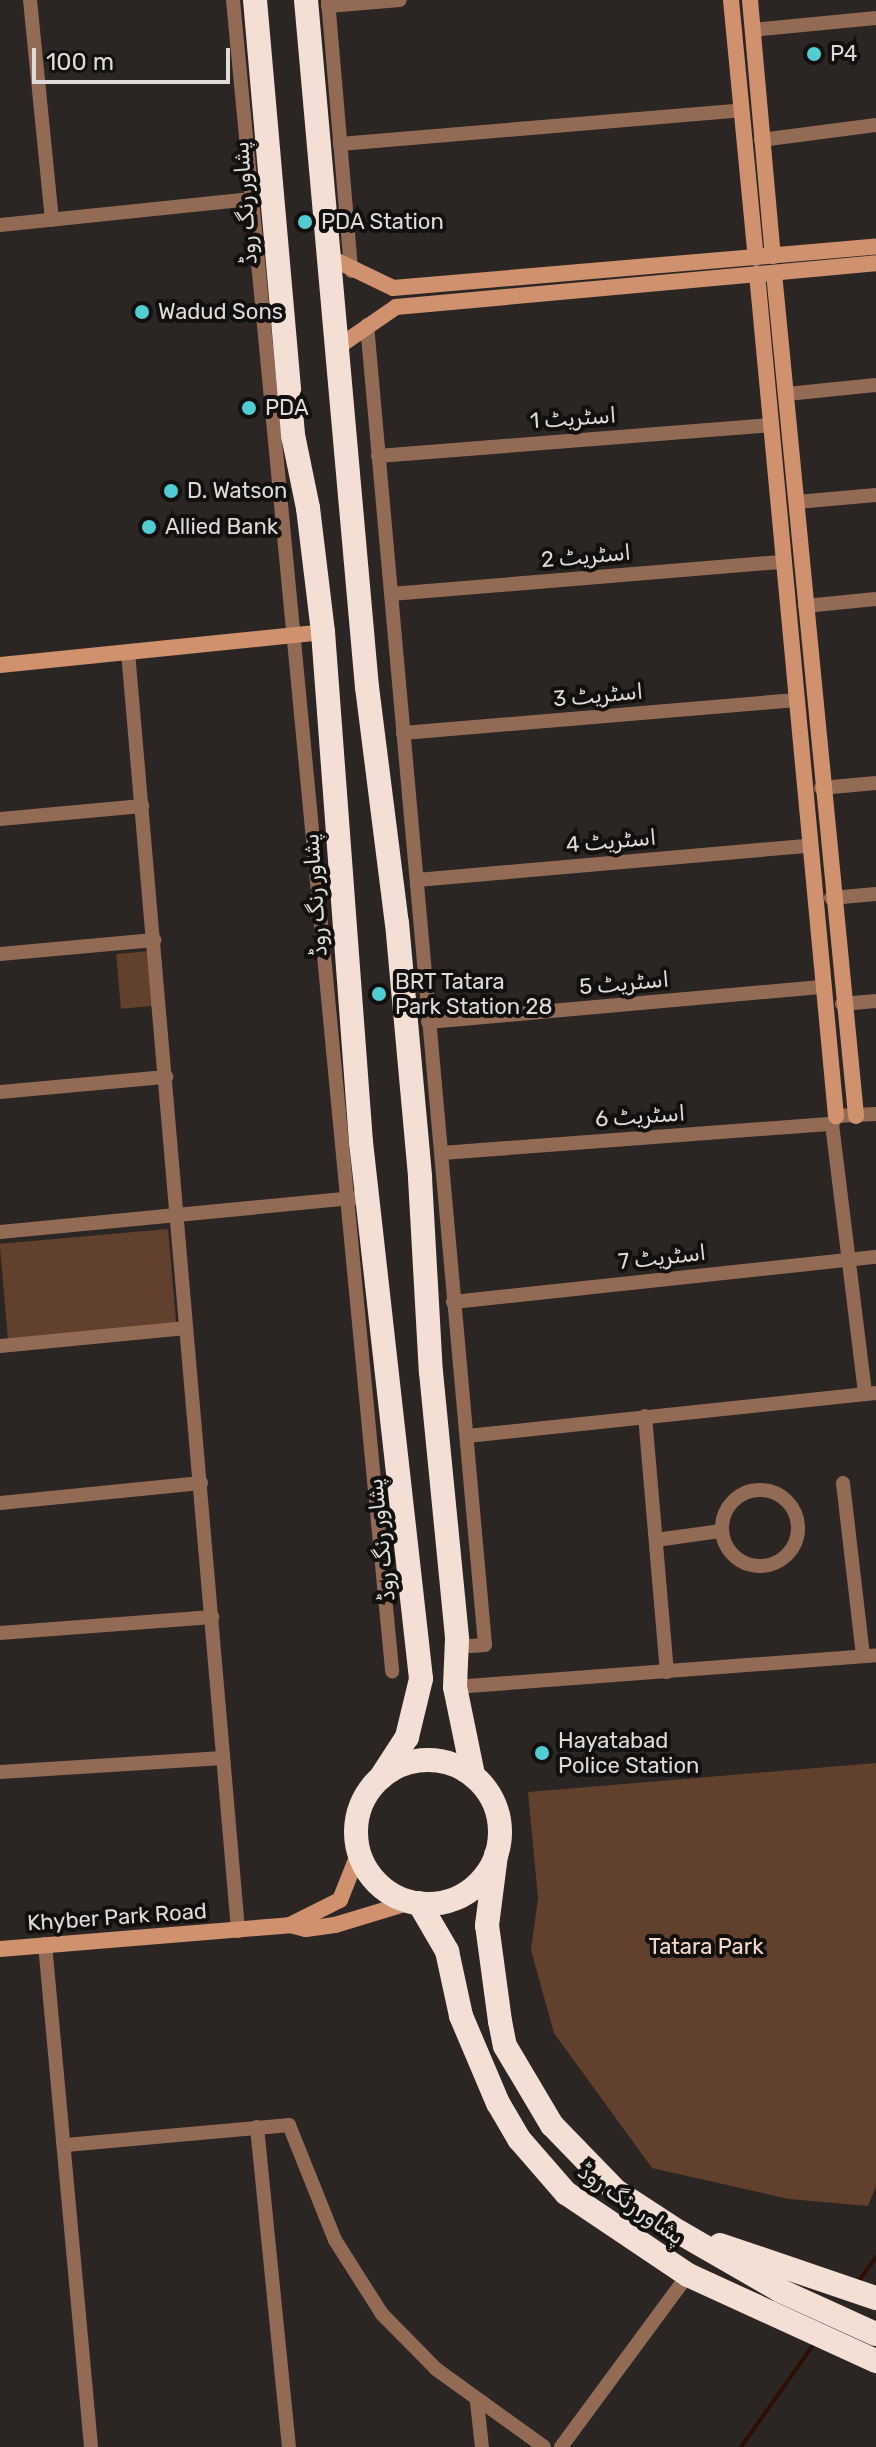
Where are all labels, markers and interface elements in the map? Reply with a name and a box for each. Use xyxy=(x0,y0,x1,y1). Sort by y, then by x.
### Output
scale bar xyxy=(36,32,234,82)
place label: P4 xyxy=(830,41,857,67)
marker: P4 xyxy=(805,45,823,63)
text: 100 m xyxy=(46,48,114,76)
street label: پشاور رنگ روڈ xyxy=(228,141,262,265)
place label: PDA Station xyxy=(321,209,444,235)
marker: PDA Station xyxy=(296,213,314,231)
place label: Wadud Sons xyxy=(158,299,283,325)
marker: Wadud Sons xyxy=(133,303,151,321)
place label: PDA xyxy=(265,395,309,421)
marker: PDA xyxy=(240,399,258,417)
street label: اسٹریٹ 1 xyxy=(529,402,617,434)
place label: D. Watson xyxy=(187,478,288,504)
marker: D. Watson xyxy=(162,482,180,500)
place label: Allied Bank xyxy=(165,514,278,540)
marker: Allied Bank xyxy=(140,518,158,536)
street label: اسٹریٹ 2 xyxy=(540,539,632,573)
street label: اسٹریٹ 3 xyxy=(552,678,644,712)
street label: اسٹریٹ 4 xyxy=(565,824,657,858)
street label: پشاور رنگ روڈ xyxy=(298,833,332,957)
street label: اسٹریٹ 5 xyxy=(578,966,670,1000)
place label: BRT Tatara Park Station 28 xyxy=(395,968,553,1020)
marker: BRT Tatara Park Station 28 xyxy=(370,985,388,1003)
street label: اسٹریٹ 6 xyxy=(594,1100,686,1132)
street label: اسٹریٹ 7 xyxy=(617,1239,707,1275)
street label: پشاور رنگ روڈ xyxy=(361,1477,401,1603)
place label: Hayatabad Police Station xyxy=(558,1727,699,1778)
marker: Hayatabad Police Station xyxy=(533,1744,551,1762)
street label: Khyber Park Road xyxy=(26,1898,208,1936)
park label: Tatara Park xyxy=(649,1934,763,1960)
street label: پشاور رنگ روڈ xyxy=(573,2158,689,2250)

